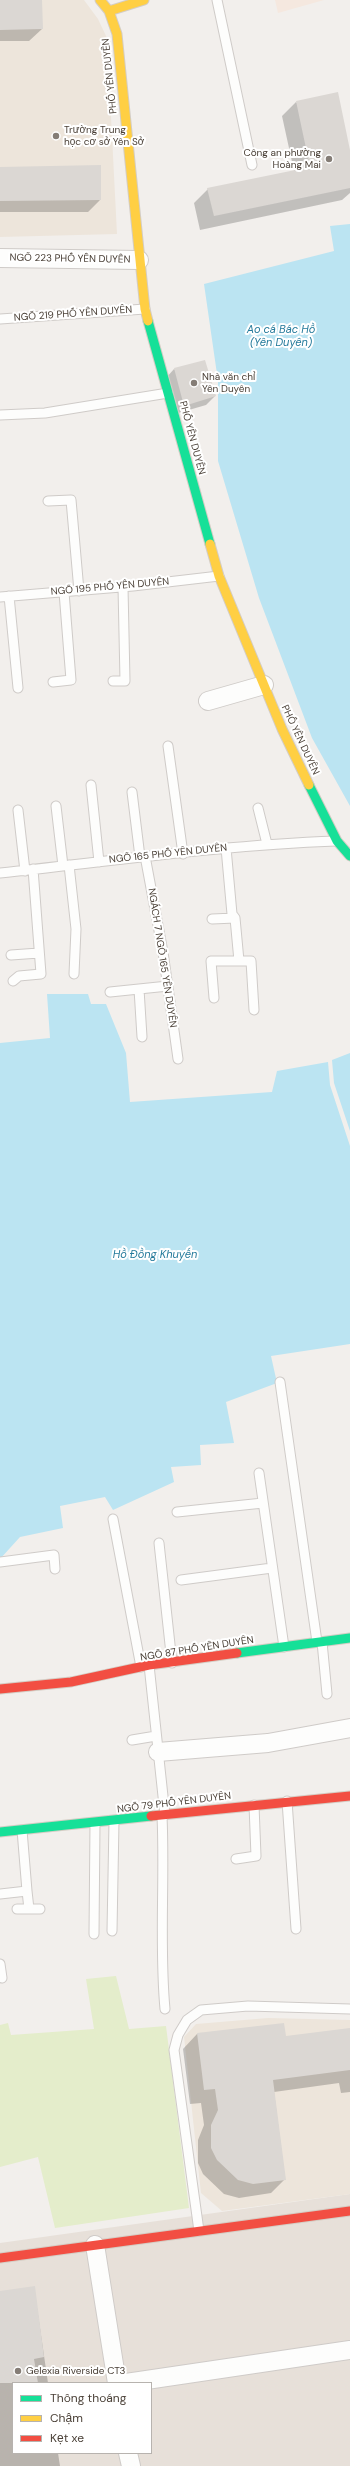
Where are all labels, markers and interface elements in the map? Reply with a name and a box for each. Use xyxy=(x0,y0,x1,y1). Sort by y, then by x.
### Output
street label: PHỐ YÊN DUYÊN xyxy=(100,38,120,114)
place label: Trường Trung học cơ sở Yên Sở xyxy=(64,124,144,148)
marker: Trường Trung học cơ sở Yên Sở xyxy=(51,131,61,141)
place label: Công an phường Hoàng Mai xyxy=(243,147,321,170)
marker: Công an phường Hoàng Mai xyxy=(324,154,334,164)
street label: NGÕ 223 PHỐ YÊN DUYÊN xyxy=(10,252,130,266)
street label: NGÕ 219 PHỐ YÊN DUYÊN xyxy=(13,304,133,324)
water label: Ao cá Bác Hồ (Yên Duyên) xyxy=(247,323,315,349)
place label: Nhà văn chỉ Yên Duyên xyxy=(202,371,255,394)
marker: Nhà văn chỉ Yên Duyên xyxy=(189,378,199,388)
street label: PHỐ YÊN DUYÊN xyxy=(176,400,208,476)
street label: NGÕ 195 PHỐ YÊN DUYÊN xyxy=(50,576,170,598)
street label: PHỐ YÊN DUYÊN xyxy=(279,703,321,777)
street label: NGÕ 165 PHỐ YÊN DUYÊN xyxy=(108,842,228,866)
street label: NGÁCH 7 NGÕ 165 YÊN DUYÊN xyxy=(145,887,179,1029)
water label: Hồ Đồng Khuyến xyxy=(113,1248,197,1262)
street label: NGÕ 87 PHỐ YÊN DUYÊN xyxy=(140,1634,254,1664)
street label: NGÕ 79 PHỐ YÊN DUYÊN xyxy=(116,1790,232,1816)
place label: Gelexia Riverside CT3 xyxy=(26,2365,125,2377)
marker: Gelexia Riverside CT3 xyxy=(13,2366,23,2376)
legend xyxy=(12,2382,152,2454)
text: Thông thoáng xyxy=(50,2390,126,2406)
text: Chậm xyxy=(50,2410,83,2426)
text: Kẹt xe xyxy=(50,2430,84,2446)

